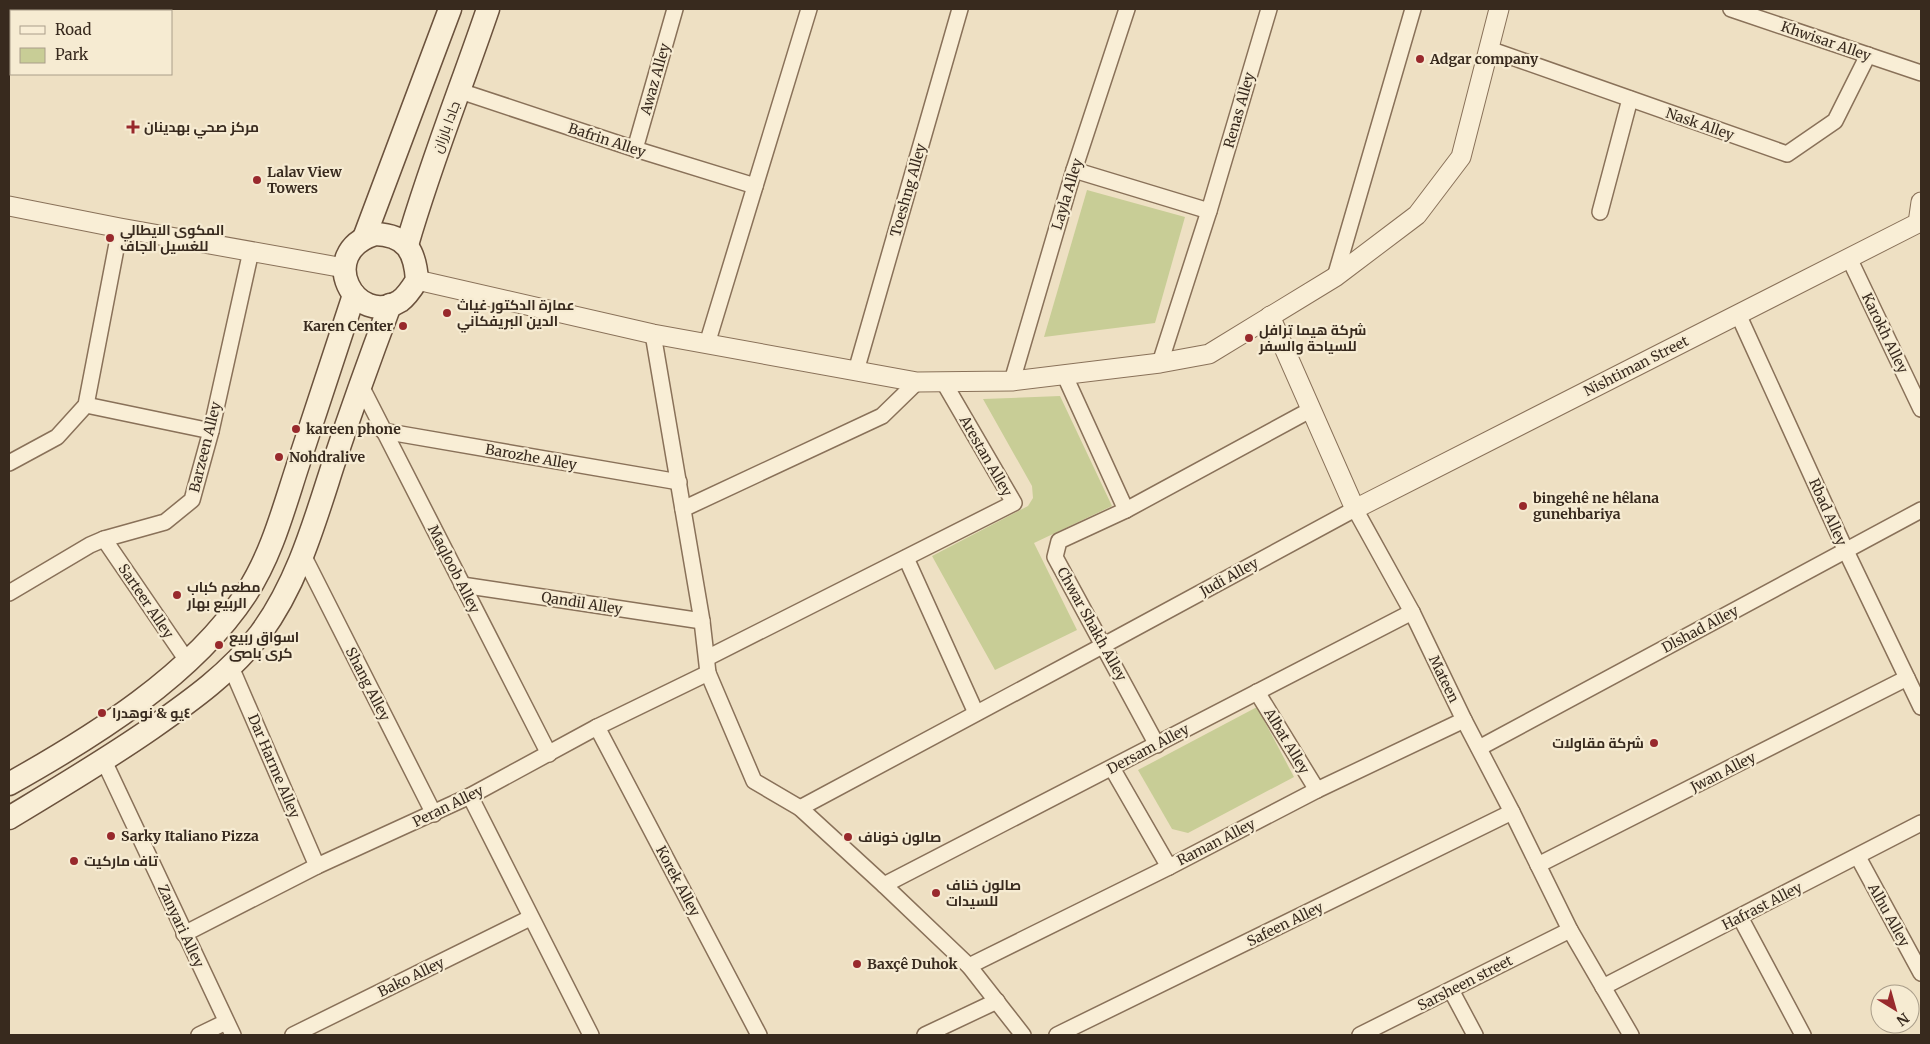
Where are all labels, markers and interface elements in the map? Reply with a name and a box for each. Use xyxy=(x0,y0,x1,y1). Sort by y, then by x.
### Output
legend xyxy=(10,10,172,75)
street label: Khwisar Alley xyxy=(1779,17,1874,65)
text: Road xyxy=(55,20,91,39)
street label: Awaz Alley xyxy=(636,40,674,118)
text: Park xyxy=(55,45,89,64)
place label: Adgar company xyxy=(1429,50,1539,68)
marker: Adgar company xyxy=(1414,53,1426,65)
street label: Renas Alley xyxy=(1220,69,1259,150)
street label: جادا بارزان xyxy=(428,99,464,155)
street label: Nask Alley xyxy=(1663,104,1737,144)
place label: مركز صحي بهدينان xyxy=(144,118,259,139)
street label: Bafrin Alley xyxy=(566,119,649,161)
marker: مركز صحي بهدينان xyxy=(126,120,140,134)
street label: Toeshng Alley xyxy=(886,140,930,239)
street label: Layla Alley xyxy=(1048,155,1087,232)
place label: Lalav View Towers xyxy=(267,163,343,197)
marker: Lalav View Towers xyxy=(251,174,263,186)
place label: المكوى الايطالي للغسيل الجاف xyxy=(120,221,224,255)
marker: المكوى الايطالي للغسيل الجاف xyxy=(104,232,116,244)
street label: Karokh Alley xyxy=(1858,290,1913,377)
place label: عمارة الدكتور غياث الدين البريفكاني xyxy=(457,296,575,333)
marker: عمارة الدكتور غياث الدين البريفكاني xyxy=(441,307,453,319)
place label: Karen Center xyxy=(303,317,393,335)
marker: Karen Center xyxy=(397,320,409,332)
place label: شركة هيما ترافل للسياحة والسفر xyxy=(1258,321,1366,355)
marker: شركة هيما ترافل للسياحة والسفر xyxy=(1243,332,1255,344)
street label: Nishtiman Street xyxy=(1581,332,1692,400)
street label: Barzeen Alley xyxy=(185,399,225,494)
street label: Arestan Alley xyxy=(955,412,1017,500)
place label: kareen phone xyxy=(306,420,401,438)
marker: kareen phone xyxy=(290,423,302,435)
street label: Barozhe Alley xyxy=(484,440,579,474)
place label: Nohdralive xyxy=(289,448,365,466)
marker: Nohdralive xyxy=(273,451,285,463)
street label: Rbad Alley xyxy=(1805,476,1851,549)
place label: bingehê ne hêlana gunehbariya xyxy=(1533,489,1659,523)
marker: bingehê ne hêlana gunehbariya xyxy=(1517,500,1529,512)
street label: Maqloob Alley xyxy=(424,522,484,617)
street label: Judi Alley xyxy=(1196,553,1262,601)
street label: Sarteer Alley xyxy=(114,560,178,642)
street label: Chwar Shakh Alley xyxy=(1053,564,1131,685)
place label: مطعم كباب الربيع بهار xyxy=(186,578,261,613)
street label: Qandil Alley xyxy=(540,588,625,618)
marker: مطعم كباب الربيع بهار xyxy=(171,589,183,601)
street label: Dlshad Alley xyxy=(1659,601,1742,657)
place label: اسواق ربيع كرى باصى xyxy=(229,628,299,662)
marker: اسواق ربيع كرى باصى xyxy=(213,639,225,651)
street label: Shang Alley xyxy=(342,644,395,725)
street label: Mateen xyxy=(1425,652,1463,706)
place label: ٤يو & نوهدرا xyxy=(112,704,190,722)
street label: Albat Alley xyxy=(1260,704,1314,778)
marker: ٤يو & نوهدرا xyxy=(96,707,108,719)
street label: Dar Harme Alley xyxy=(244,711,304,822)
street label: Dersam Alley xyxy=(1104,719,1193,778)
place label: شركة مقاولات xyxy=(1552,734,1644,752)
marker: شركة مقاولات xyxy=(1648,737,1660,749)
street label: Jwan Alley xyxy=(1686,748,1759,797)
street label: Peran Alley xyxy=(410,781,487,831)
street label: Raman Alley xyxy=(1174,814,1259,869)
place label: Sarky Italiano Pizza xyxy=(121,827,259,845)
place label: صالون خوناف xyxy=(858,828,941,846)
marker: Sarky Italiano Pizza xyxy=(105,830,117,842)
marker: صالون خوناف xyxy=(842,831,854,843)
street label: Korek Alley xyxy=(652,843,705,920)
place label: تاف ماركيت xyxy=(84,852,159,870)
marker: تاف ماركيت xyxy=(68,855,80,867)
place label: صالون خناف للسيدات xyxy=(946,876,1021,910)
street label: Hafrast Alley xyxy=(1719,878,1806,934)
street label: Alhu Alley xyxy=(1864,879,1914,951)
street label: Zanyari Alley xyxy=(154,882,208,971)
marker: صالون خناف للسيدات xyxy=(930,887,942,899)
street label: Safeen Alley xyxy=(1244,897,1327,950)
street label: Sarsheen street xyxy=(1414,951,1516,1015)
street label: Bako Alley xyxy=(375,953,448,1001)
place label: Baxçê Duhok xyxy=(867,955,959,973)
marker: Baxçê Duhok xyxy=(851,958,863,970)
north arrow xyxy=(1870,984,1920,1034)
text: N xyxy=(1893,1009,1913,1030)

